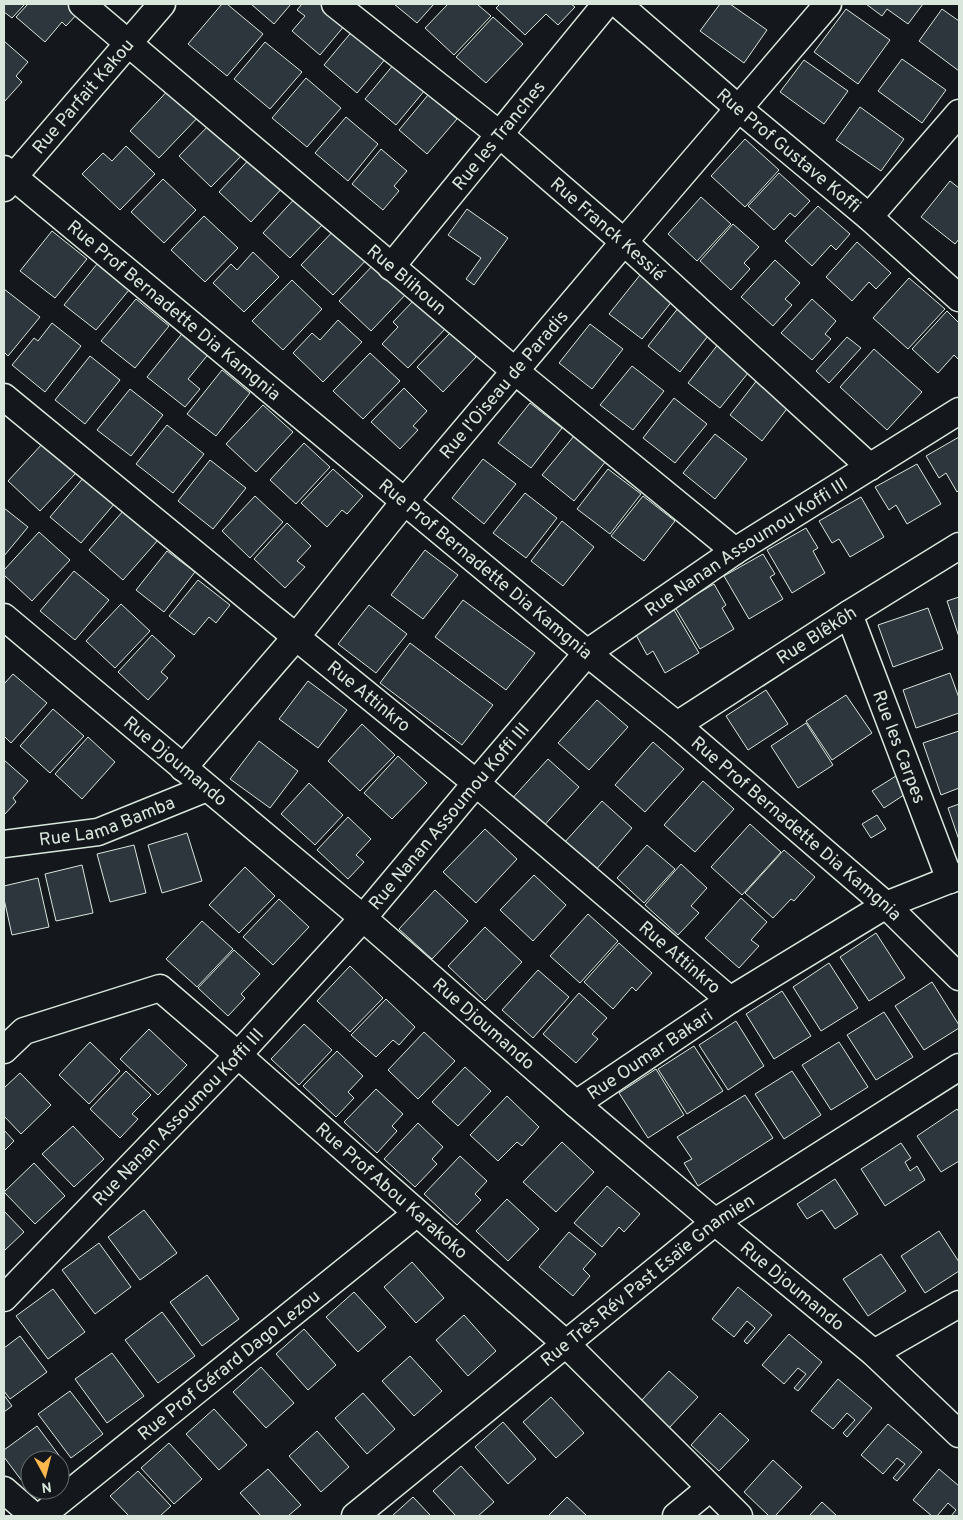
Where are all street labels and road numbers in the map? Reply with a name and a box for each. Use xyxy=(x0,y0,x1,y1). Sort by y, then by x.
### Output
street label: Rue Parfait Kakou xyxy=(28,35,140,160)
street label: Rue les Tranches xyxy=(448,77,551,196)
street label: Rue Prof Gustave Koffi xyxy=(711,84,865,218)
street label: Rue Franck Kessié xyxy=(545,173,670,287)
street label: Rue Prof Bernadette Dia Kamgnia xyxy=(61,216,285,407)
street label: Rue Blihoun xyxy=(361,240,451,321)
street label: Rue l'Oiseau de Paradis xyxy=(435,306,574,465)
street label: Rue Nanan Assoumou Koffi III xyxy=(641,473,852,623)
street label: Rue Prof Bernadette Dia Kamgnia xyxy=(373,475,596,665)
street label: Rue Blêkôh xyxy=(773,602,862,671)
street label: Rue Attinkro xyxy=(322,657,415,738)
street label: Rue les Carpes xyxy=(866,687,930,807)
street label: Rue Djoumando xyxy=(118,712,231,812)
street label: Rue Nanan Assoumou Koffi III xyxy=(364,719,535,915)
street label: Rue Prof Bernadette Dia Kamgnia xyxy=(686,732,906,927)
street label: Rue Lama Bamba xyxy=(38,792,179,852)
street label: Rue Attinkro xyxy=(633,917,725,1000)
street label: Rue Djoumando xyxy=(427,974,539,1076)
street label: Rue Oumar Bakari xyxy=(583,1005,718,1106)
street label: Rue Nanan Assoumou Koffi III xyxy=(88,1024,270,1212)
street label: Rue Prof Abou Karakoko xyxy=(310,1118,472,1265)
street label: Rue Très Rév Past Esaïe Gnamien xyxy=(537,1190,760,1373)
street label: Rue Djoumando xyxy=(735,1237,848,1337)
street label: Rue Prof Gérard Dago Lezou xyxy=(134,1286,325,1446)

